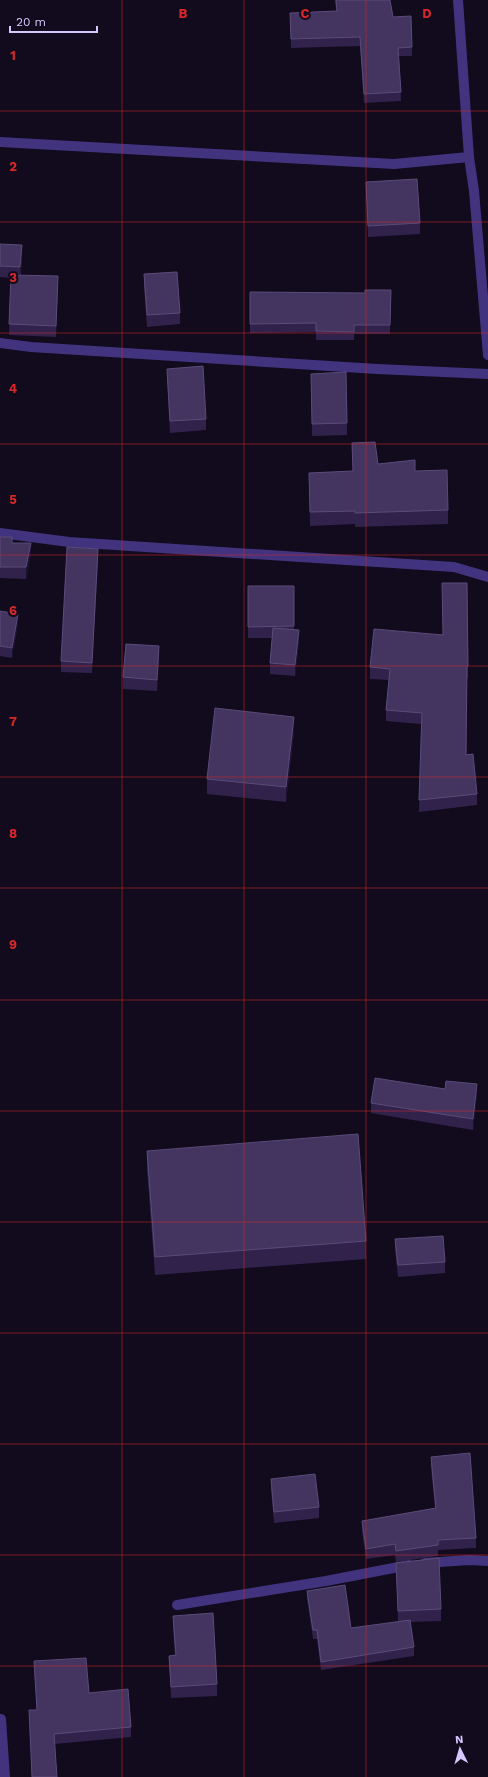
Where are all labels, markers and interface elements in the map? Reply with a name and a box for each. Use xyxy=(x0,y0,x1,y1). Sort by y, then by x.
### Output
text: B xyxy=(179,6,188,21)
text: C xyxy=(301,6,310,21)
text: D xyxy=(422,6,432,21)
scale bar xyxy=(10,8,97,34)
text: 20 m xyxy=(16,15,46,29)
text: 1 xyxy=(10,48,16,63)
text: 2 xyxy=(9,159,17,174)
text: 3 xyxy=(9,270,17,285)
text: 4 xyxy=(9,381,18,396)
text: 5 xyxy=(9,492,17,507)
text: 6 xyxy=(9,603,17,618)
text: 7 xyxy=(9,714,17,729)
text: 8 xyxy=(9,826,17,841)
text: 9 xyxy=(9,937,17,952)
north arrow xyxy=(440,1729,480,1769)
text: N xyxy=(455,1733,464,1746)

